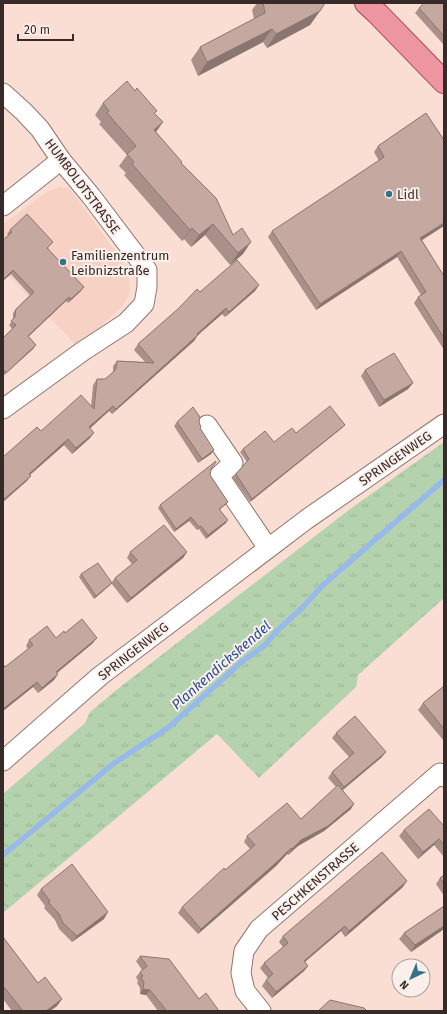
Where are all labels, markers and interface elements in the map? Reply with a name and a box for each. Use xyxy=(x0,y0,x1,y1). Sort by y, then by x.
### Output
scale bar xyxy=(18,16,73,42)
text: 20 m xyxy=(24,23,50,37)
street label: HUMBOLDTSTRASSE xyxy=(42,136,123,237)
place label: Lidl xyxy=(397,187,419,202)
marker: Lidl xyxy=(384,189,394,199)
place label: Familienzentrum Leibnizstraße xyxy=(71,248,169,278)
marker: Familienzentrum Leibnizstraße xyxy=(58,257,68,267)
street label: SPRINGENWEG xyxy=(356,428,434,489)
water label: Plankendickskendel xyxy=(168,618,275,713)
street label: SPRINGENWEG xyxy=(95,619,171,683)
street label: PESCHKENSTRASSE xyxy=(269,839,362,923)
north arrow xyxy=(391,958,431,998)
text: N xyxy=(397,978,412,992)

